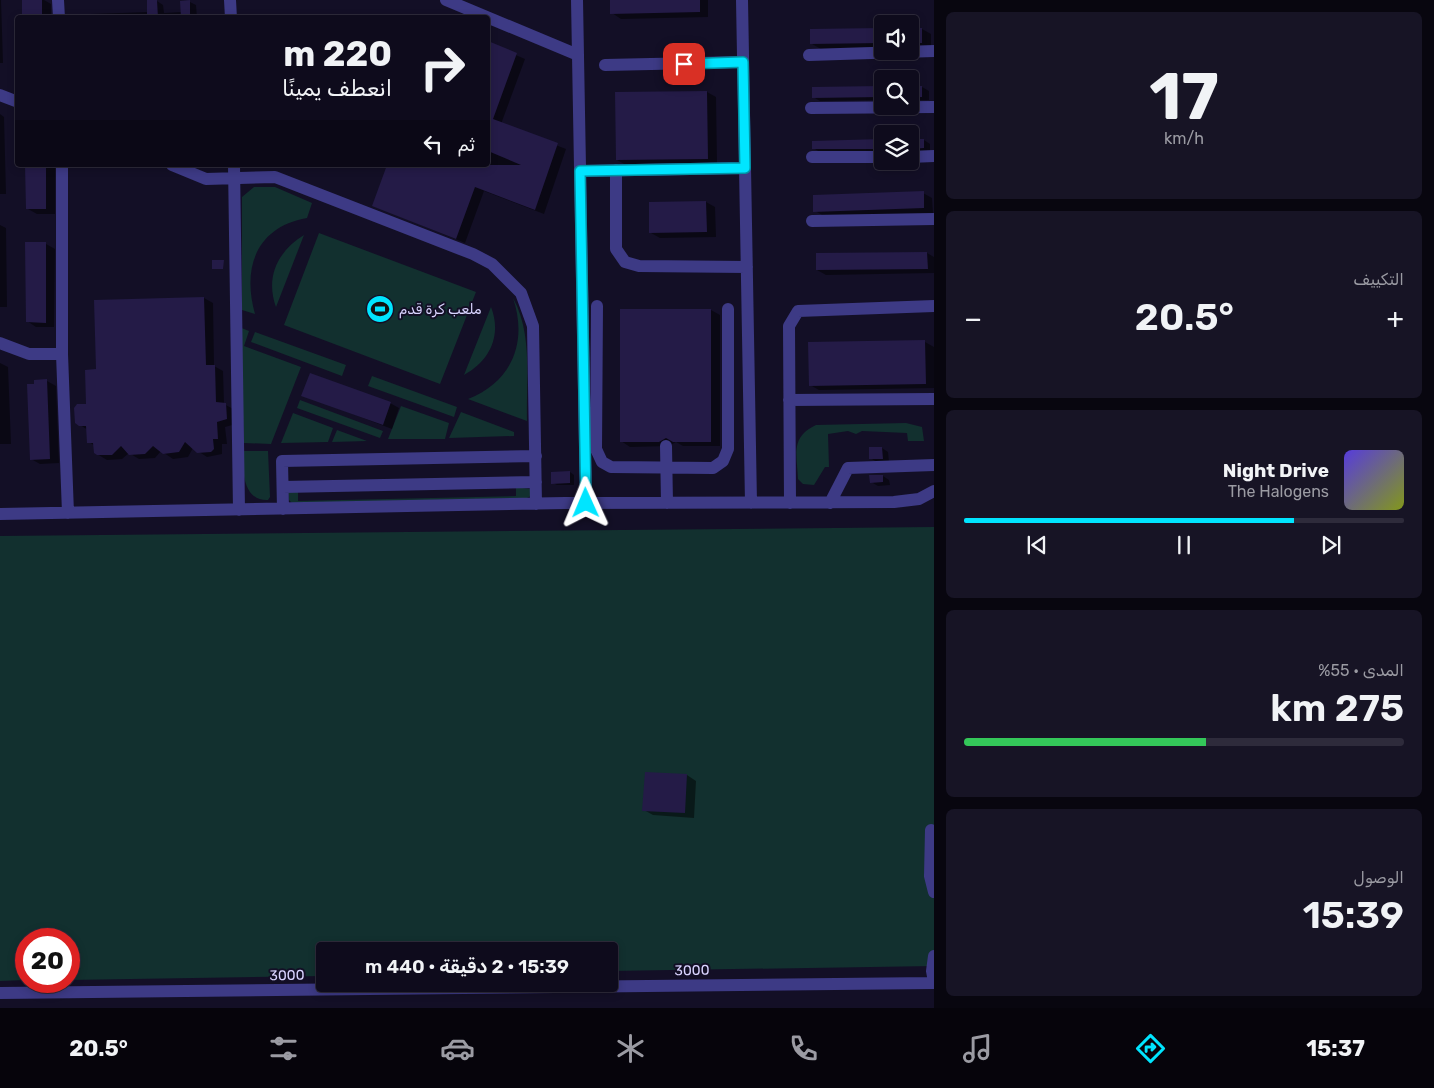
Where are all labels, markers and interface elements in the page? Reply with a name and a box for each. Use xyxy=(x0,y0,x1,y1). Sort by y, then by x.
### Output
map controls xyxy=(874,15,919,170)
button: sound xyxy=(874,15,919,60)
text: 220 m xyxy=(283,33,392,75)
icon: right xyxy=(410,35,475,100)
pin xyxy=(663,43,705,85)
icon: arrive xyxy=(670,50,698,78)
text: 17 xyxy=(1149,58,1219,135)
button: search xyxy=(874,70,919,115)
text: انعطف يمينًا xyxy=(282,75,392,102)
button: layers xyxy=(874,125,919,170)
text: km/h xyxy=(1164,129,1204,148)
icon: left xyxy=(419,130,447,158)
text: ثم xyxy=(457,133,475,156)
text: التكييف xyxy=(1353,270,1404,289)
sports icon: ملعب كرة قدم xyxy=(365,294,395,324)
text: 20.5° xyxy=(1135,294,1234,340)
place label: ملعب كرة قدم xyxy=(399,301,482,319)
text: − xyxy=(964,302,982,335)
text: + xyxy=(1387,302,1404,335)
text: Night Drive xyxy=(1223,459,1329,482)
position arrow xyxy=(559,476,611,528)
text: The Halogens xyxy=(1228,482,1329,501)
icon: previous xyxy=(1023,531,1051,559)
icon: pause xyxy=(1170,531,1198,559)
icon: next xyxy=(1317,531,1345,559)
text: المدى · 55% xyxy=(1318,661,1404,680)
text: 275 km xyxy=(1270,685,1404,731)
text: الوصول xyxy=(1354,868,1404,887)
text: 15:39 xyxy=(1303,892,1404,938)
speed limit sign: 20 xyxy=(15,928,80,993)
text: 15:39 · 2 دقيقة · 440 m xyxy=(365,955,569,978)
street label: 3000 xyxy=(674,962,710,979)
street label: 3000 xyxy=(269,967,305,984)
icon: filters xyxy=(266,1031,301,1066)
icon: car xyxy=(440,1031,475,1066)
icon: climate xyxy=(613,1031,648,1066)
icon: phone xyxy=(786,1031,821,1066)
icon: music xyxy=(960,1031,995,1066)
icon: directions xyxy=(1133,1031,1168,1066)
text: 20.5° xyxy=(69,1035,128,1062)
text: 15:37 xyxy=(1306,1035,1365,1062)

